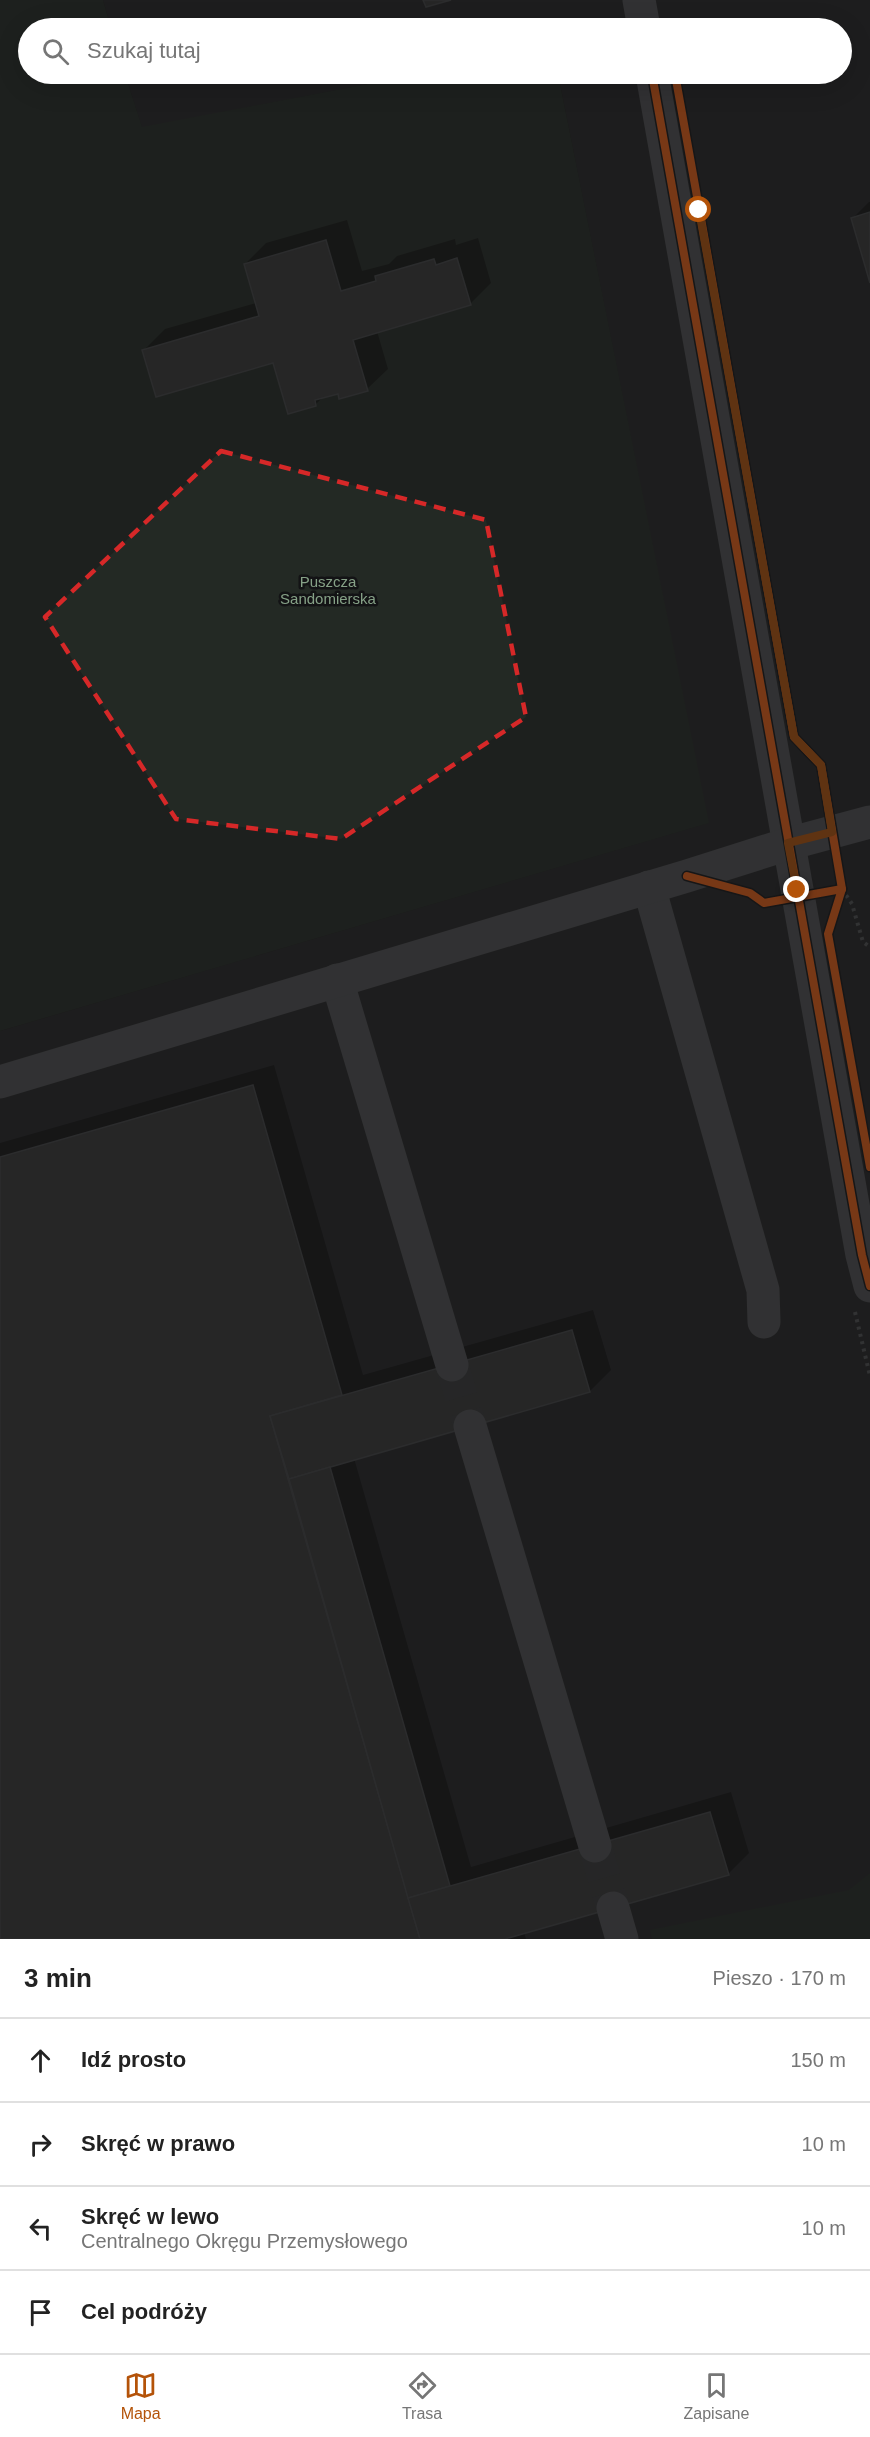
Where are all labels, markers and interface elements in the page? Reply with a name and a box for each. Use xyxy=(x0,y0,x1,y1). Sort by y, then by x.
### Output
search box xyxy=(18,18,852,84)
icon: search xyxy=(39,35,72,68)
text: Szukaj tutaj xyxy=(87,38,201,63)
route start xyxy=(685,196,711,222)
park label: Puszcza Sandomierska xyxy=(280,573,377,607)
route end xyxy=(783,876,809,902)
text: 3 min xyxy=(24,1963,92,1993)
text: Pieszo · 170 m xyxy=(713,1967,846,1989)
icon: ahead xyxy=(24,2044,57,2077)
text: Idź prosto xyxy=(81,2047,186,2072)
text: 150 m xyxy=(790,2049,846,2071)
icon: right xyxy=(24,2128,57,2161)
text: Skręć w prawo xyxy=(81,2131,235,2156)
text: 10 m xyxy=(802,2133,846,2155)
text: Skręć w lewo xyxy=(81,2204,219,2229)
icon: left xyxy=(24,2212,57,2245)
text: 10 m xyxy=(802,2217,846,2239)
text: Centralnego Okręgu Przemysłowego xyxy=(81,2230,408,2252)
icon: arrive xyxy=(24,2296,57,2329)
text: Cel podróży xyxy=(81,2299,207,2324)
tab: Mapa xyxy=(121,2369,161,2423)
tab: Trasa xyxy=(402,2369,442,2423)
tab: Zapisane xyxy=(684,2369,749,2423)

